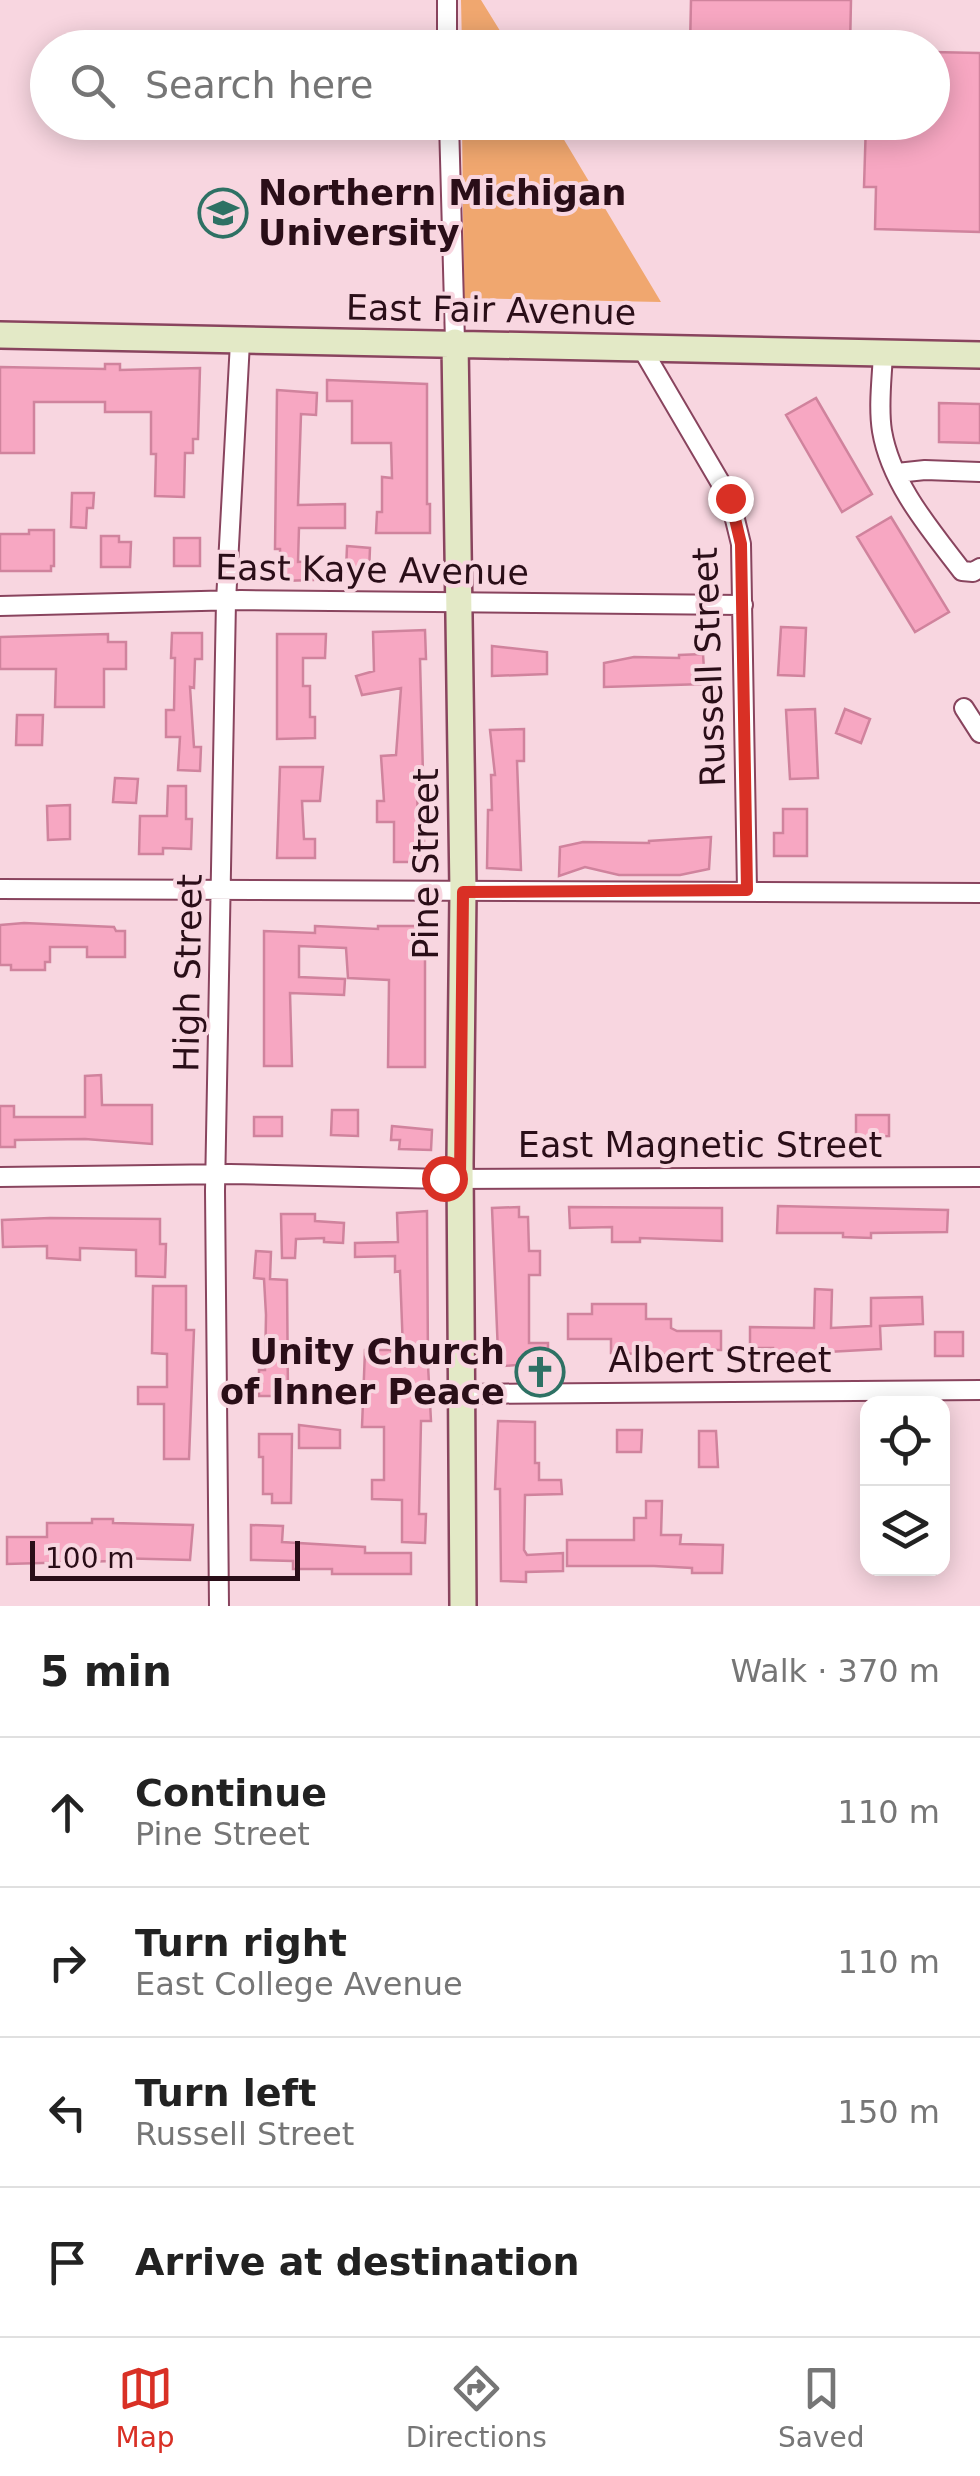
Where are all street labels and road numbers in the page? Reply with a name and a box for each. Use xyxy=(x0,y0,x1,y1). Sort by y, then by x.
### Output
street label: East Fair Avenue xyxy=(346,287,636,333)
street label: Russell Street xyxy=(685,546,733,788)
street label: East Kaye Avenue xyxy=(215,547,529,593)
street label: Pine Street xyxy=(406,768,446,960)
street label: High Street xyxy=(166,874,210,1072)
street label: East Magnetic Street xyxy=(518,1125,882,1165)
street label: Albert Street xyxy=(608,1340,832,1380)

